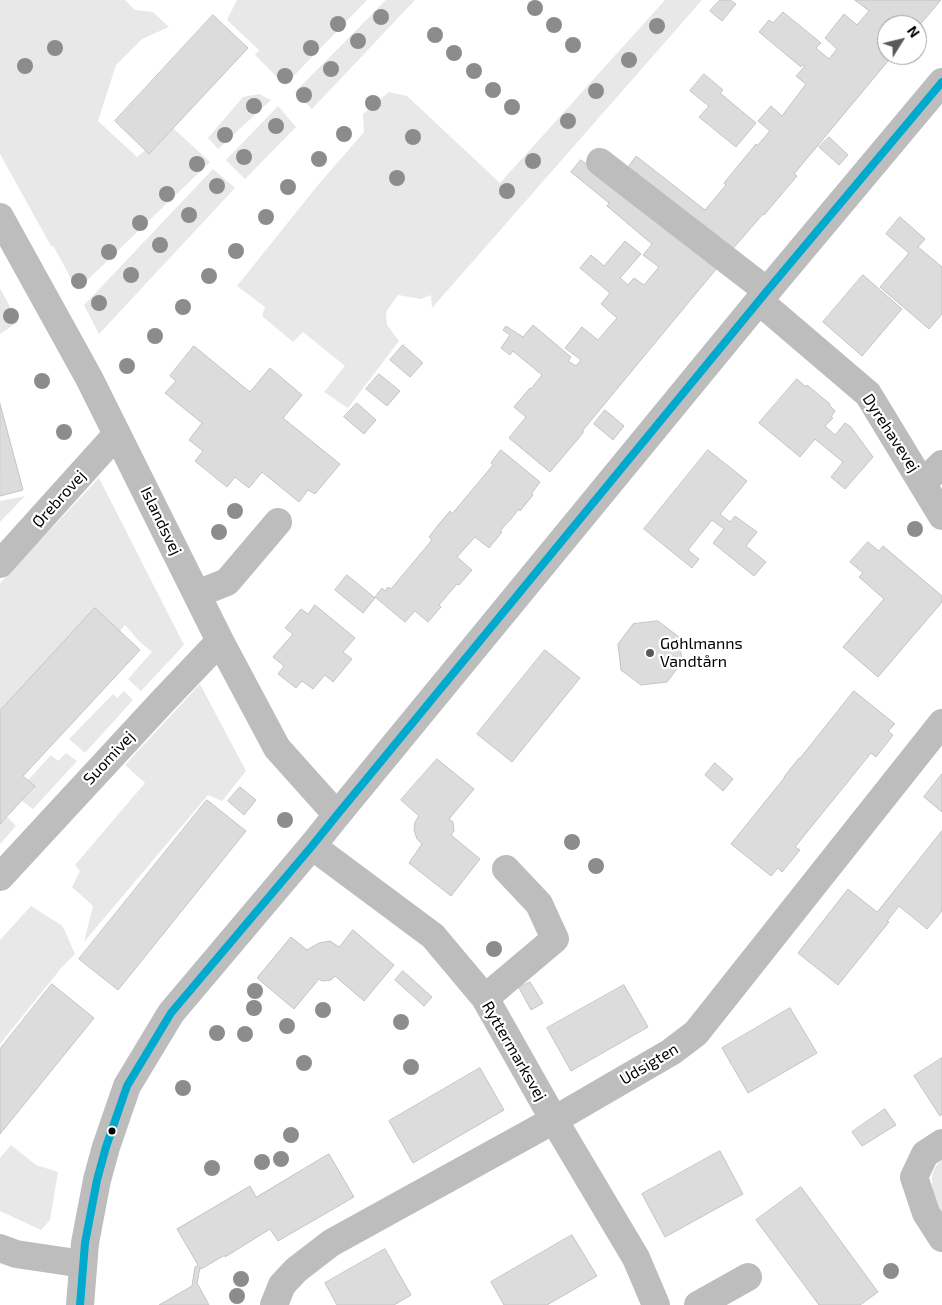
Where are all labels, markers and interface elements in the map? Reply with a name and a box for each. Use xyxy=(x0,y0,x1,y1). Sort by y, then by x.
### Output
north arrow xyxy=(877,15,927,65)
text: N xyxy=(904,22,924,41)
street label: Dyrehavevej xyxy=(858,390,924,476)
street label: Ørebrovej xyxy=(28,466,90,532)
street label: Islandsvej xyxy=(136,484,186,558)
place label: Gøhlmanns Vandtårn xyxy=(660,634,743,672)
marker: Gøhlmanns Vandtårn xyxy=(644,647,656,659)
street label: Suomivej xyxy=(79,727,139,789)
street label: Ryttermarksvej xyxy=(478,998,550,1104)
street label: Udsigten xyxy=(616,1039,682,1089)
unlabelled marker xyxy=(107,1126,117,1136)

